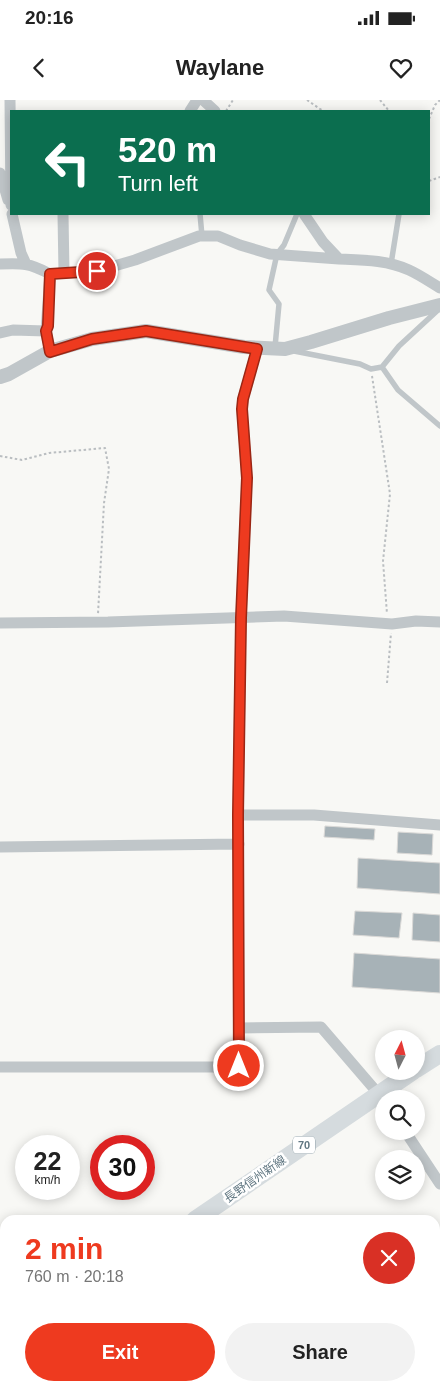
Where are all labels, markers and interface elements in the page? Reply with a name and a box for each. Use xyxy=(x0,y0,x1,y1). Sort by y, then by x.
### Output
text: 20:16 xyxy=(25,7,74,28)
icon: back xyxy=(25,54,53,82)
icon: heart xyxy=(387,54,415,82)
text: Waylane xyxy=(176,55,264,80)
icon: left xyxy=(35,130,100,195)
text: 520 m xyxy=(118,130,217,169)
text: Turn left xyxy=(118,171,198,196)
pin xyxy=(76,250,118,292)
icon: arrive xyxy=(83,257,111,285)
north arrow xyxy=(375,1030,425,1080)
map controls xyxy=(375,1030,425,1200)
position arrow xyxy=(212,1039,264,1091)
button: search xyxy=(375,1090,425,1140)
speed limit sign: 30 xyxy=(90,1135,155,1200)
road number: 70 xyxy=(293,1136,315,1154)
text: 22 xyxy=(34,1147,61,1175)
button: layers xyxy=(375,1150,425,1200)
street label: 長野信州新線 xyxy=(221,1153,289,1205)
text: km/h xyxy=(34,1173,61,1187)
text: 2 min xyxy=(25,1232,103,1265)
button: close xyxy=(363,1232,415,1284)
text: 760 m · 20:18 xyxy=(25,1268,124,1285)
button: Exit xyxy=(25,1323,215,1381)
button: Share xyxy=(225,1323,415,1381)

